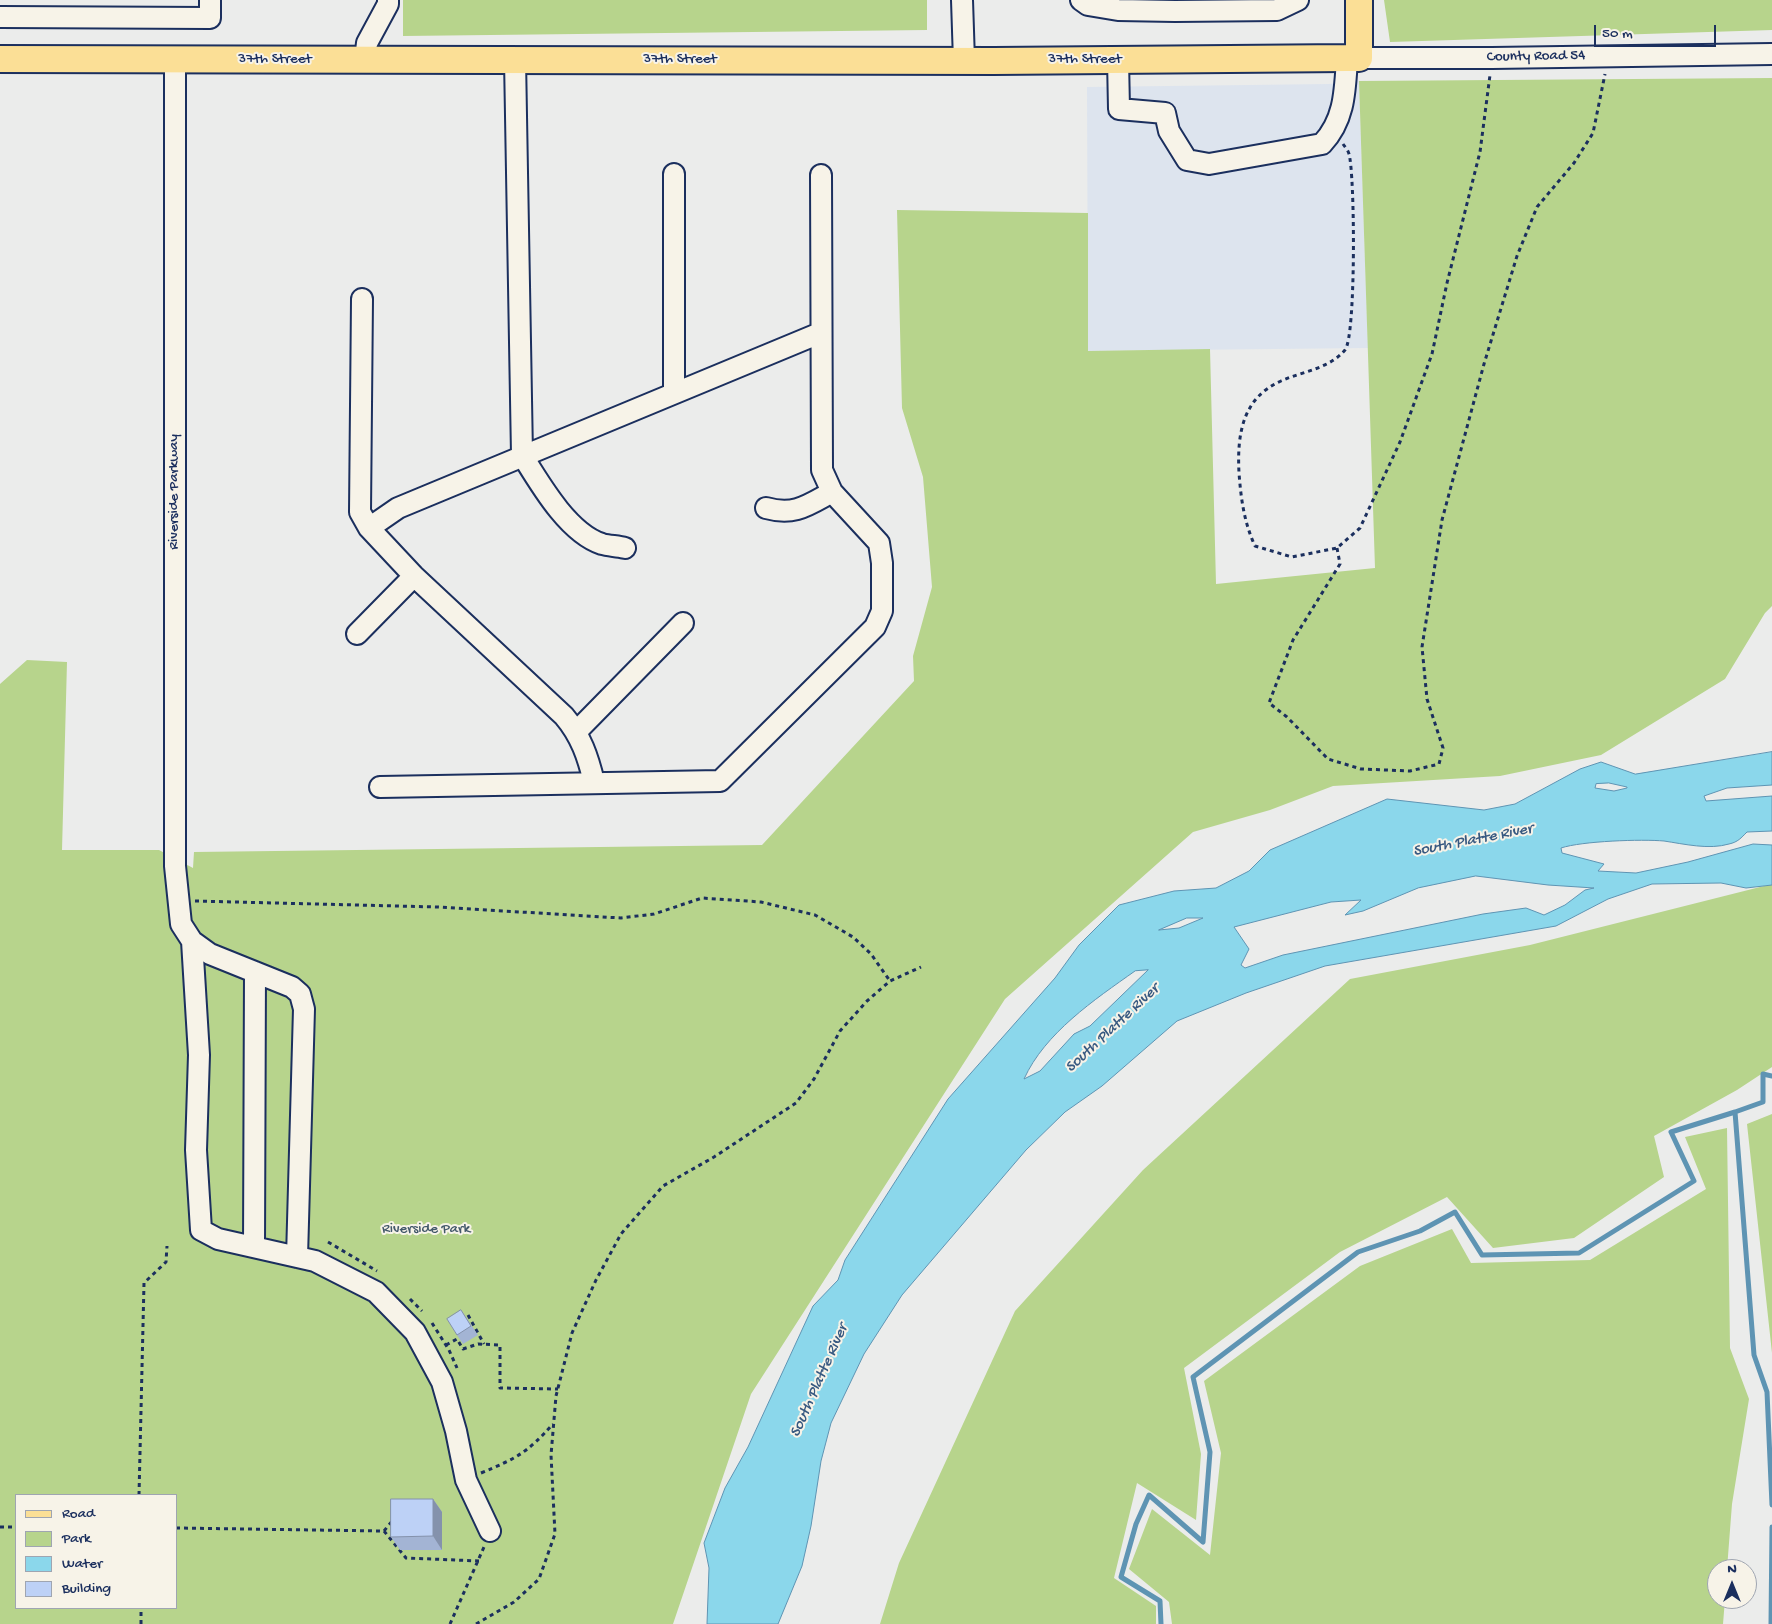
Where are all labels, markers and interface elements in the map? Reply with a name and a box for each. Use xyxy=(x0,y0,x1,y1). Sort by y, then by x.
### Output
scale bar xyxy=(1597,15,1720,47)
text: 50 m xyxy=(1602,25,1633,43)
street label: County Road 54 xyxy=(1487,47,1585,67)
street label: 37th Street xyxy=(238,51,312,69)
street label: 37th Street xyxy=(643,51,717,69)
street label: 37th Street xyxy=(1048,51,1122,69)
street label: Riverside Parkway xyxy=(166,434,184,550)
water label: South Platte River xyxy=(1412,820,1534,862)
water label: South Platte River xyxy=(1062,981,1164,1077)
park label: Riverside Park xyxy=(382,1221,470,1239)
water label: South Platte River xyxy=(787,1322,853,1440)
legend xyxy=(15,1494,178,1609)
text: Road xyxy=(62,1505,95,1523)
text: Park xyxy=(62,1530,91,1548)
text: Water xyxy=(62,1555,102,1573)
north arrow xyxy=(1707,1559,1757,1609)
text: N xyxy=(1727,1561,1737,1578)
text: Building xyxy=(62,1580,111,1598)

